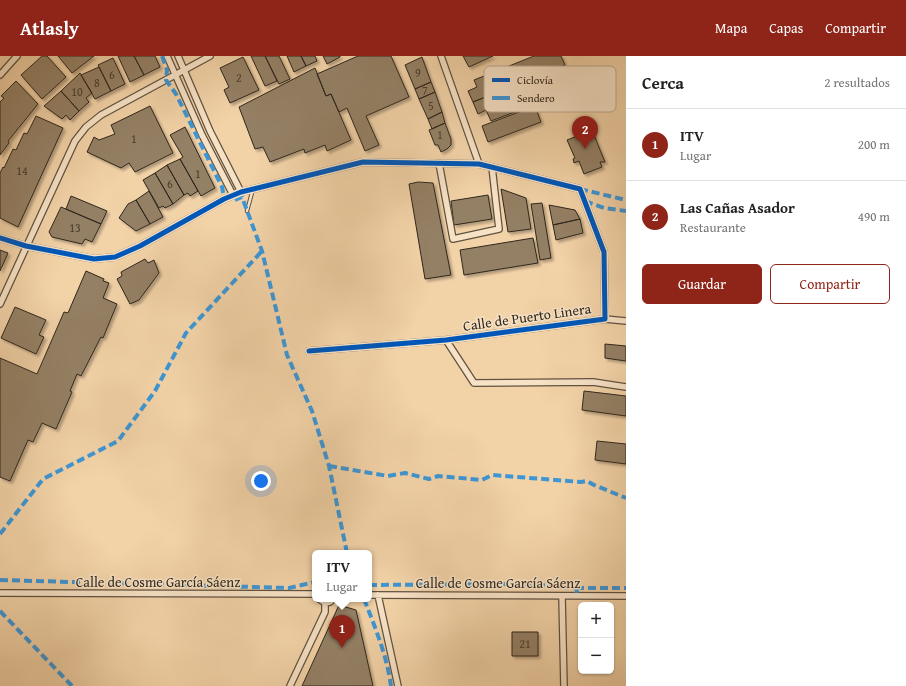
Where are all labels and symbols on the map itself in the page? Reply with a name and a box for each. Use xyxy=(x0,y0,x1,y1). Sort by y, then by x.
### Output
house number: 9 xyxy=(415,64,421,81)
house number: 6 xyxy=(109,66,115,83)
legend xyxy=(484,66,616,112)
house number: 2 xyxy=(236,69,242,86)
text: Ciclovía xyxy=(517,72,554,88)
house number: 8 xyxy=(94,74,100,91)
house number: 7 xyxy=(422,82,428,99)
house number: 10 xyxy=(71,83,83,100)
text: Sendero xyxy=(517,90,555,106)
house number: 5 xyxy=(428,97,434,114)
pin: 2 xyxy=(572,116,598,149)
house number: 1 xyxy=(437,126,443,143)
house number: 1 xyxy=(131,130,137,147)
house number: 14 xyxy=(16,162,28,179)
house number: 1 xyxy=(195,165,201,182)
house number: 6 xyxy=(167,175,173,192)
house number: 13 xyxy=(69,219,81,236)
street label: Calle de Puerto Linera xyxy=(462,298,593,336)
your location xyxy=(251,471,271,491)
street label: Calle de Cosme García Sáenz xyxy=(76,572,240,592)
street label: Calle de Cosme García Sáenz xyxy=(416,573,580,593)
pin: 1 xyxy=(329,615,355,648)
house number: 21 xyxy=(519,635,531,652)

